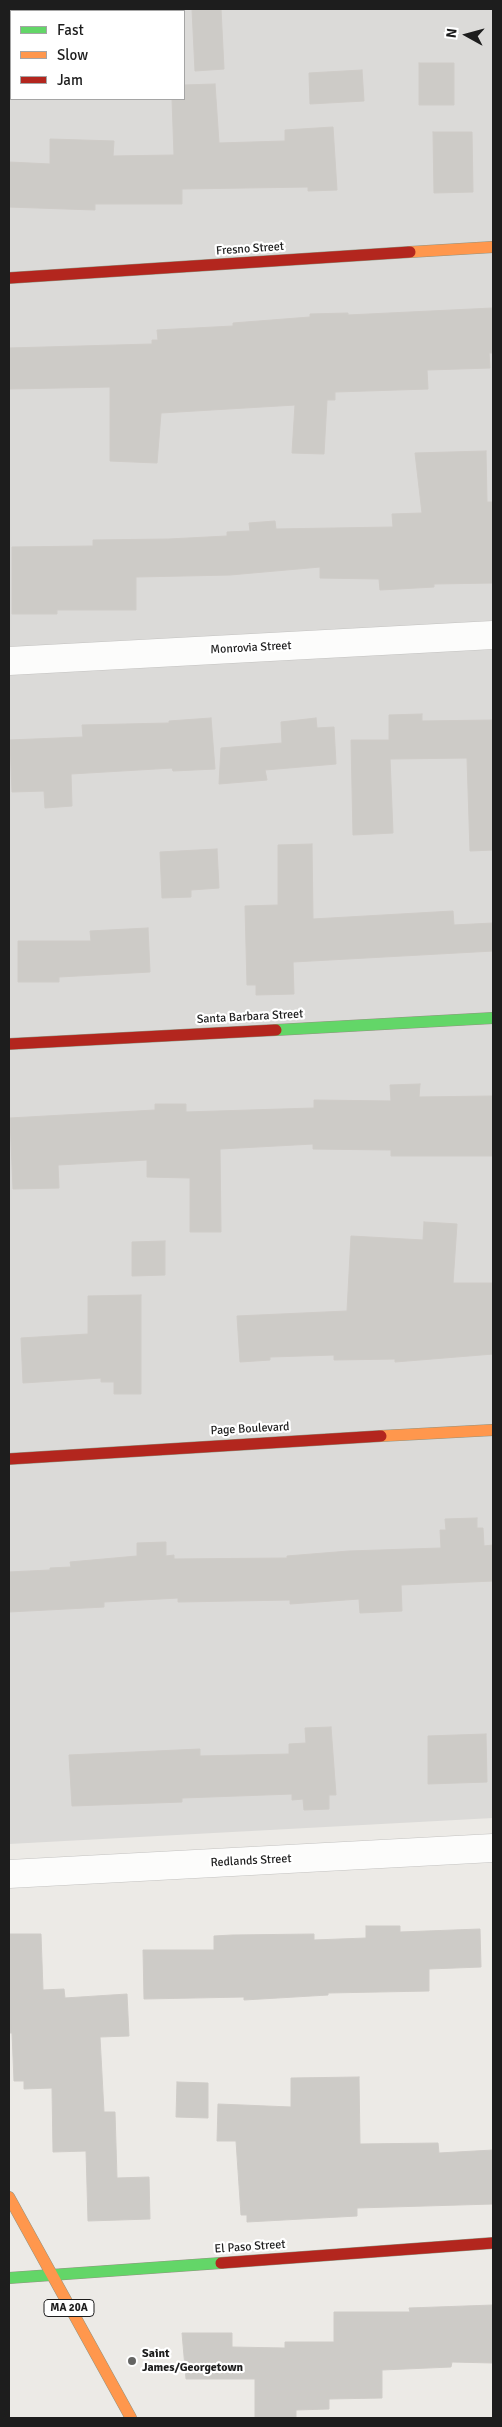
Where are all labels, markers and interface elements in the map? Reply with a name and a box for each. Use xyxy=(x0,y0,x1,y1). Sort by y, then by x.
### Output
legend xyxy=(10,10,185,100)
north arrow xyxy=(442,10,492,60)
text: Fast xyxy=(57,21,84,39)
text: N xyxy=(443,27,461,39)
text: Slow xyxy=(57,46,88,64)
text: Jam xyxy=(57,71,83,89)
street label: Fresno Street xyxy=(216,239,284,259)
street label: Monrovia Street xyxy=(210,639,292,657)
street label: Santa Barbara Street xyxy=(196,1007,304,1027)
street label: Page Boulevard xyxy=(210,1420,290,1438)
street label: Redlands Street xyxy=(210,1852,292,1870)
street label: El Paso Street xyxy=(214,2237,286,2257)
road number: MA 20A xyxy=(44,2300,94,2316)
place label: Saint James/Georgetown xyxy=(142,2347,243,2375)
marker: Saint James/Georgetown xyxy=(126,2355,138,2367)

